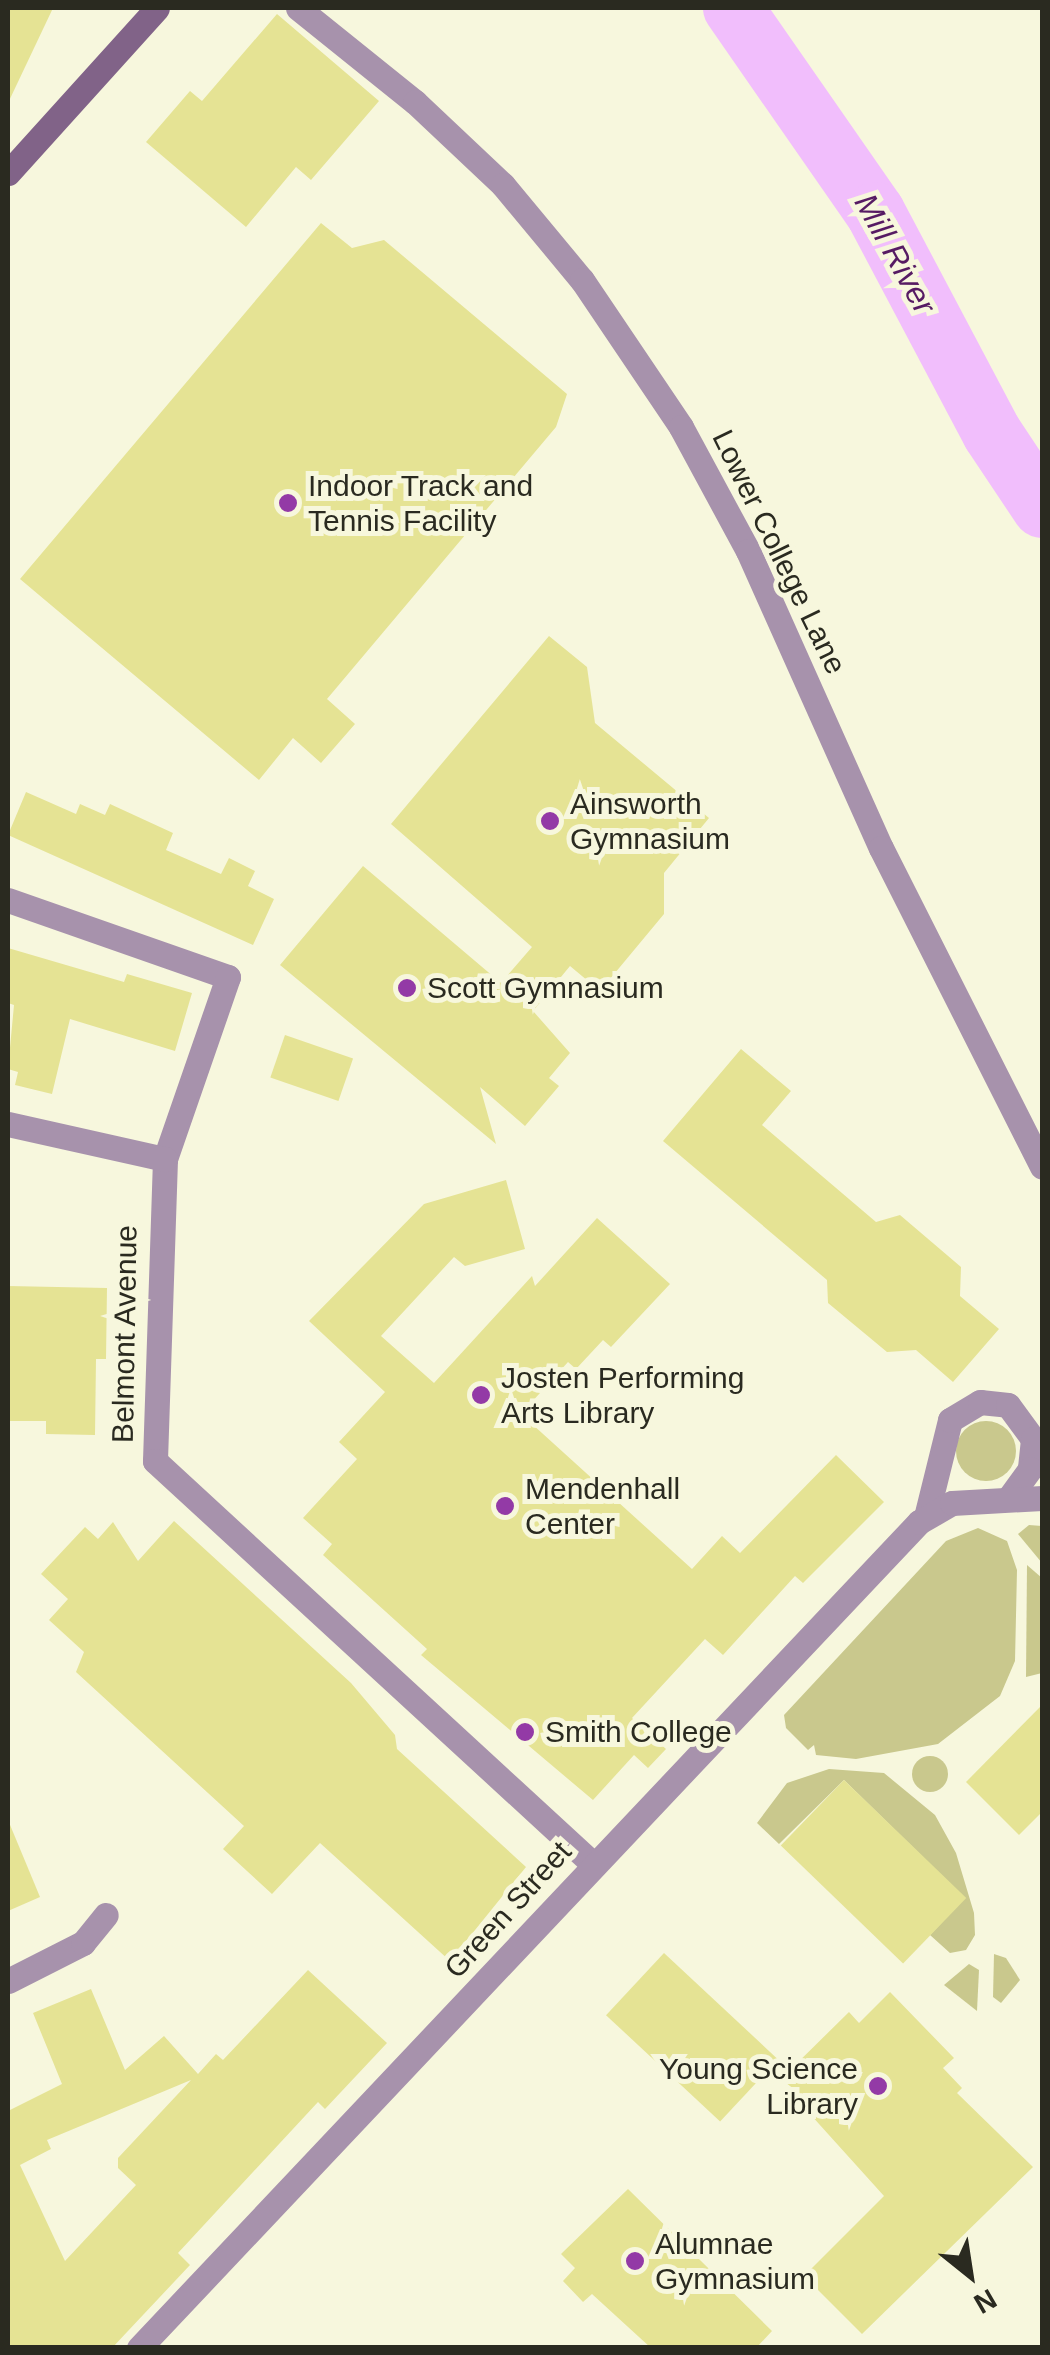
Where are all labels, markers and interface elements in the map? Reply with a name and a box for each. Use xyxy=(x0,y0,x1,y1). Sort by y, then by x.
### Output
water label: Mill River xyxy=(846,187,944,321)
street label: Lower College Lane xyxy=(704,424,854,680)
place label: Indoor Track and Tennis Facility xyxy=(308,468,534,538)
marker: Indoor Track and Tennis Facility xyxy=(277,492,299,514)
place label: Ainsworth Gymnasium xyxy=(570,786,730,856)
marker: Ainsworth Gymnasium xyxy=(539,810,561,832)
place label: Scott Gymnasium xyxy=(427,970,664,1006)
marker: Scott Gymnasium xyxy=(396,977,418,999)
street label: Belmont Avenue xyxy=(105,1224,145,1444)
place label: Josten Performing Arts Library xyxy=(501,1360,744,1430)
marker: Josten Performing Arts Library xyxy=(470,1384,492,1406)
place label: Mendenhall Center xyxy=(525,1471,680,1542)
marker: Mendenhall Center xyxy=(494,1495,516,1517)
place label: Smith College xyxy=(545,1714,732,1750)
marker: Smith College xyxy=(514,1721,536,1743)
street label: Green Street xyxy=(437,1834,579,1986)
place label: Young Science Library xyxy=(659,2051,858,2122)
marker: Young Science Library xyxy=(867,2075,889,2097)
north arrow xyxy=(920,2225,1020,2325)
place label: Alumnae Gymnasium xyxy=(655,2226,815,2296)
marker: Alumnae Gymnasium xyxy=(624,2250,646,2272)
text: N xyxy=(969,2283,1002,2320)

